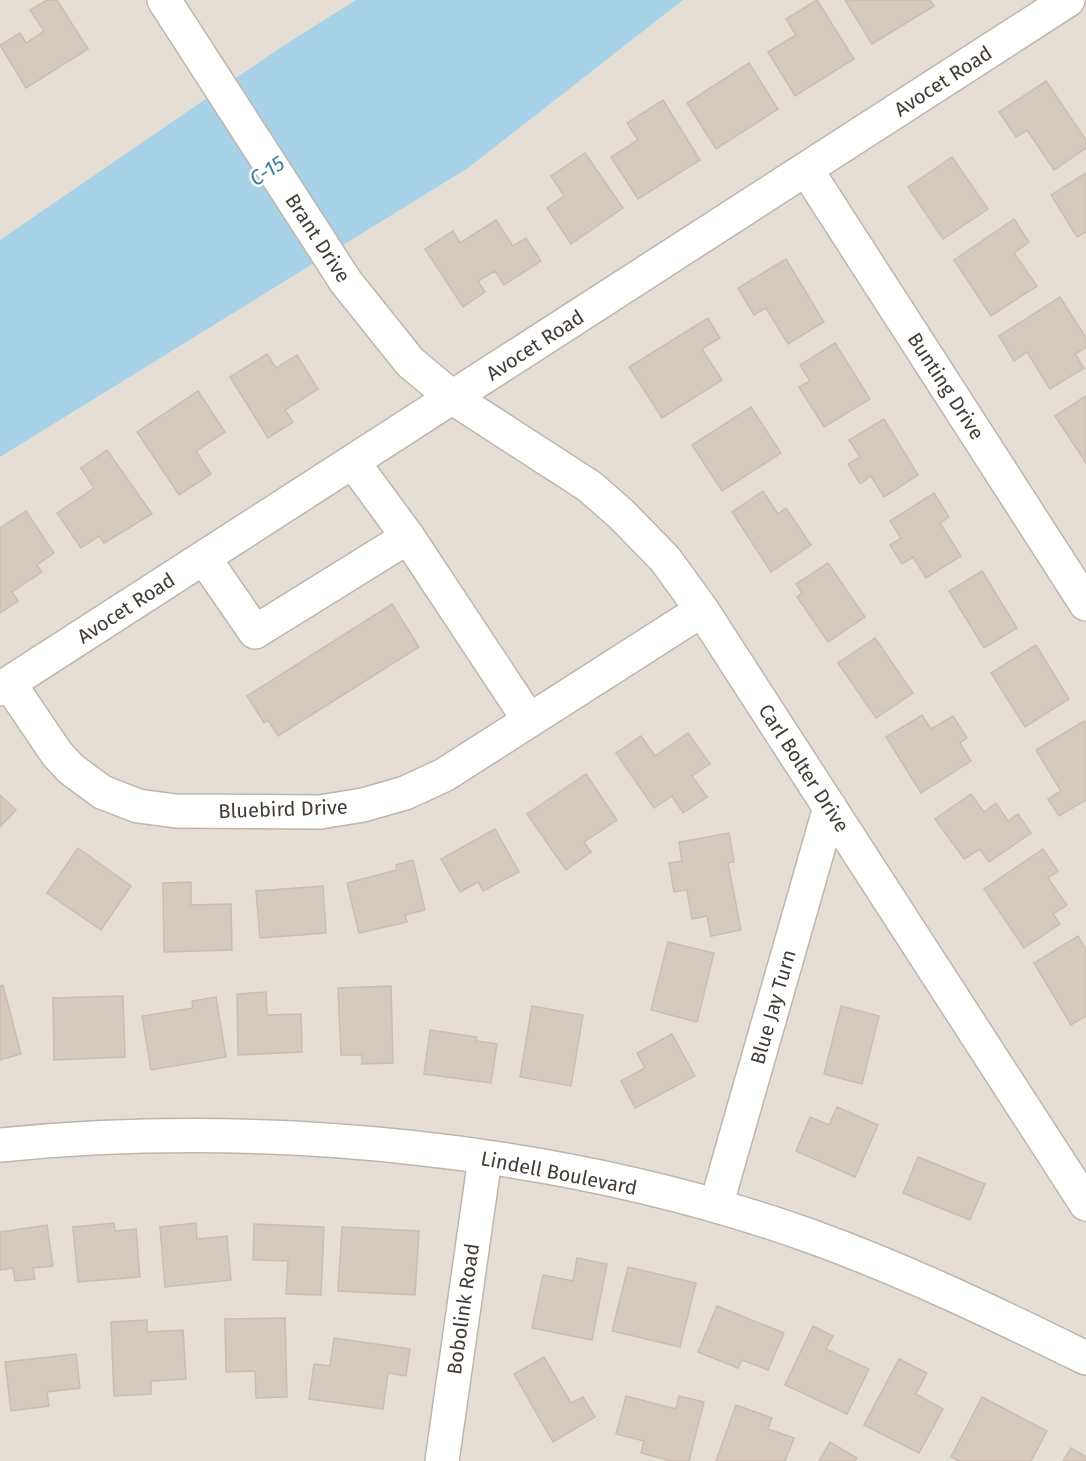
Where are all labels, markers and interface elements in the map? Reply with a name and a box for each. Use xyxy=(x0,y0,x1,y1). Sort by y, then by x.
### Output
street label: Avocet Road xyxy=(890,41,996,121)
water label: C-15 xyxy=(245,150,290,192)
street label: Brant Drive xyxy=(280,189,356,287)
street label: Avocet Road xyxy=(482,305,588,385)
street label: Bunting Drive xyxy=(903,328,989,444)
street label: Avocet Road xyxy=(73,568,179,648)
street label: Carl Bolter Drive xyxy=(754,699,854,837)
street label: Bluebird Drive xyxy=(218,795,348,823)
street label: Blue Jay Turn xyxy=(745,947,801,1067)
street label: Lindell Boulevard xyxy=(479,1146,639,1200)
street label: Bobolink Road xyxy=(442,1242,484,1376)

